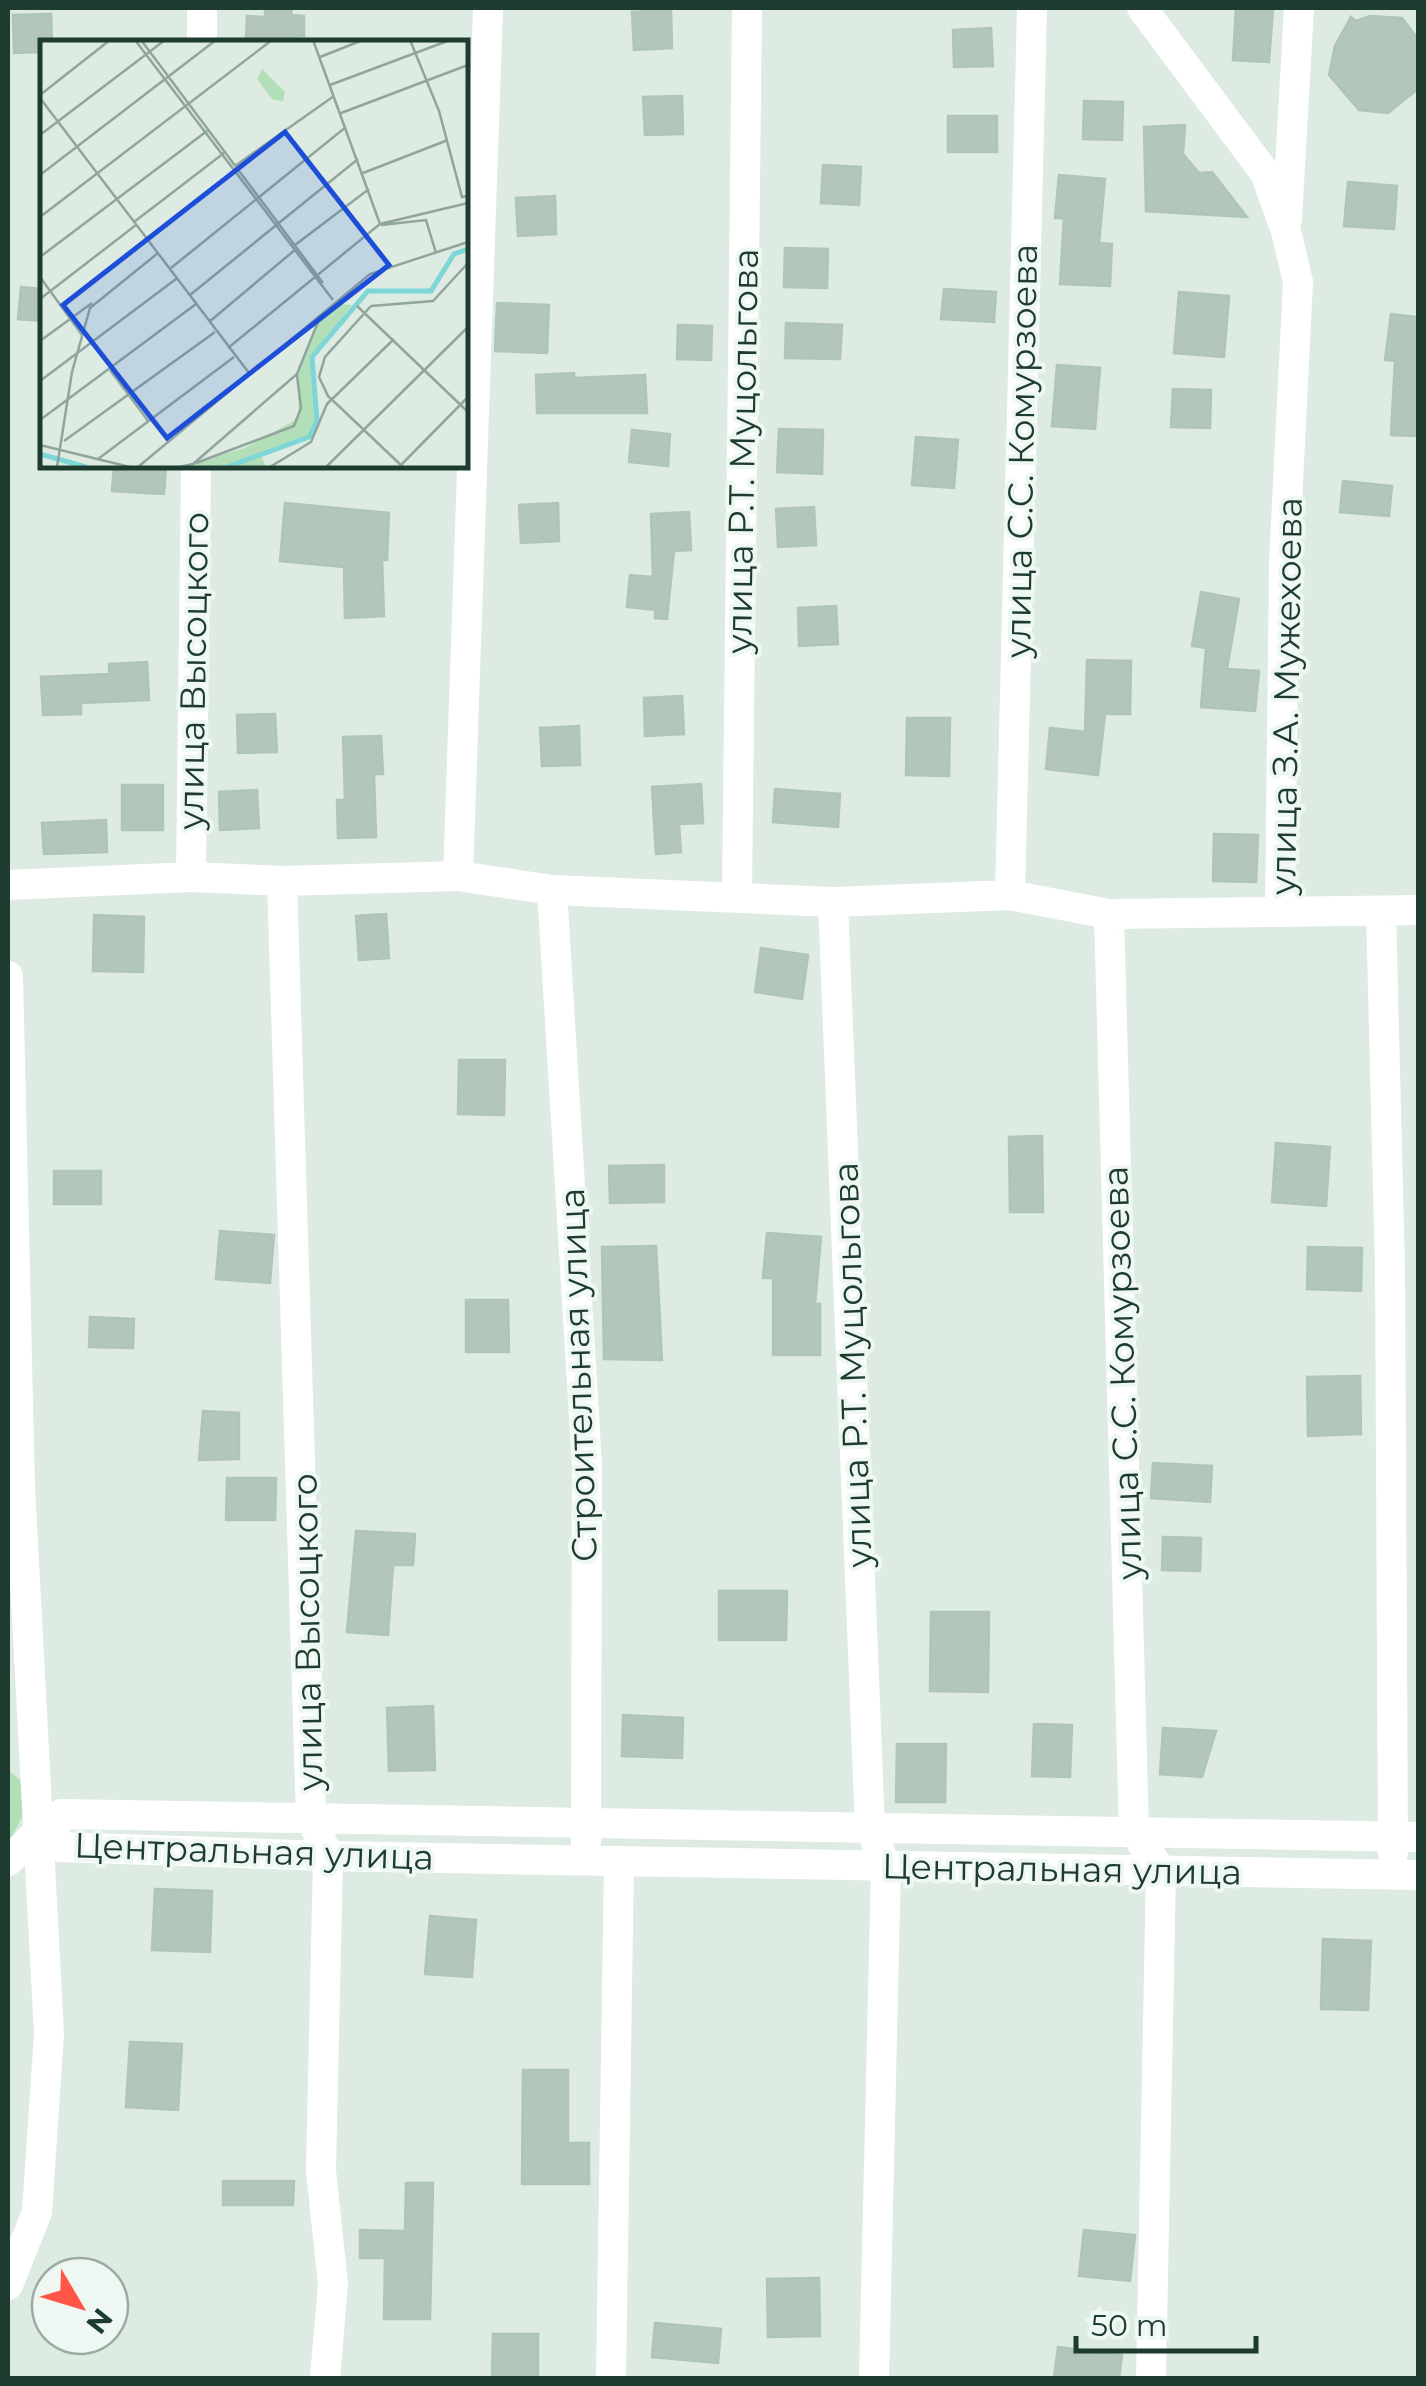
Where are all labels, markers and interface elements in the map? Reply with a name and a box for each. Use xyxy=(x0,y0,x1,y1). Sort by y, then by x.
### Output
inset map xyxy=(40,40,468,468)
street label: улица С.С. Комурзоева xyxy=(996,244,1046,659)
street label: улица Р.Т. Муцольгова xyxy=(717,248,767,655)
street label: улица З.А. Мужехоева xyxy=(1261,497,1311,896)
street label: улица Высоцкого xyxy=(169,512,217,831)
street label: улица Р.Т. Муцольгова xyxy=(823,1162,881,1569)
street label: улица С.С. Комурзоева xyxy=(1093,1165,1151,1582)
street label: Строительная улица xyxy=(550,1187,606,1563)
street label: улица Высоцкого xyxy=(283,1473,331,1792)
street label: Центральная улица xyxy=(73,1823,435,1879)
street label: Центральная улица xyxy=(882,1844,1242,1894)
north arrow xyxy=(30,2256,130,2356)
scale bar xyxy=(1076,2291,1256,2353)
text: N xyxy=(79,2302,120,2341)
text: 50 m xyxy=(1091,2307,1168,2344)

